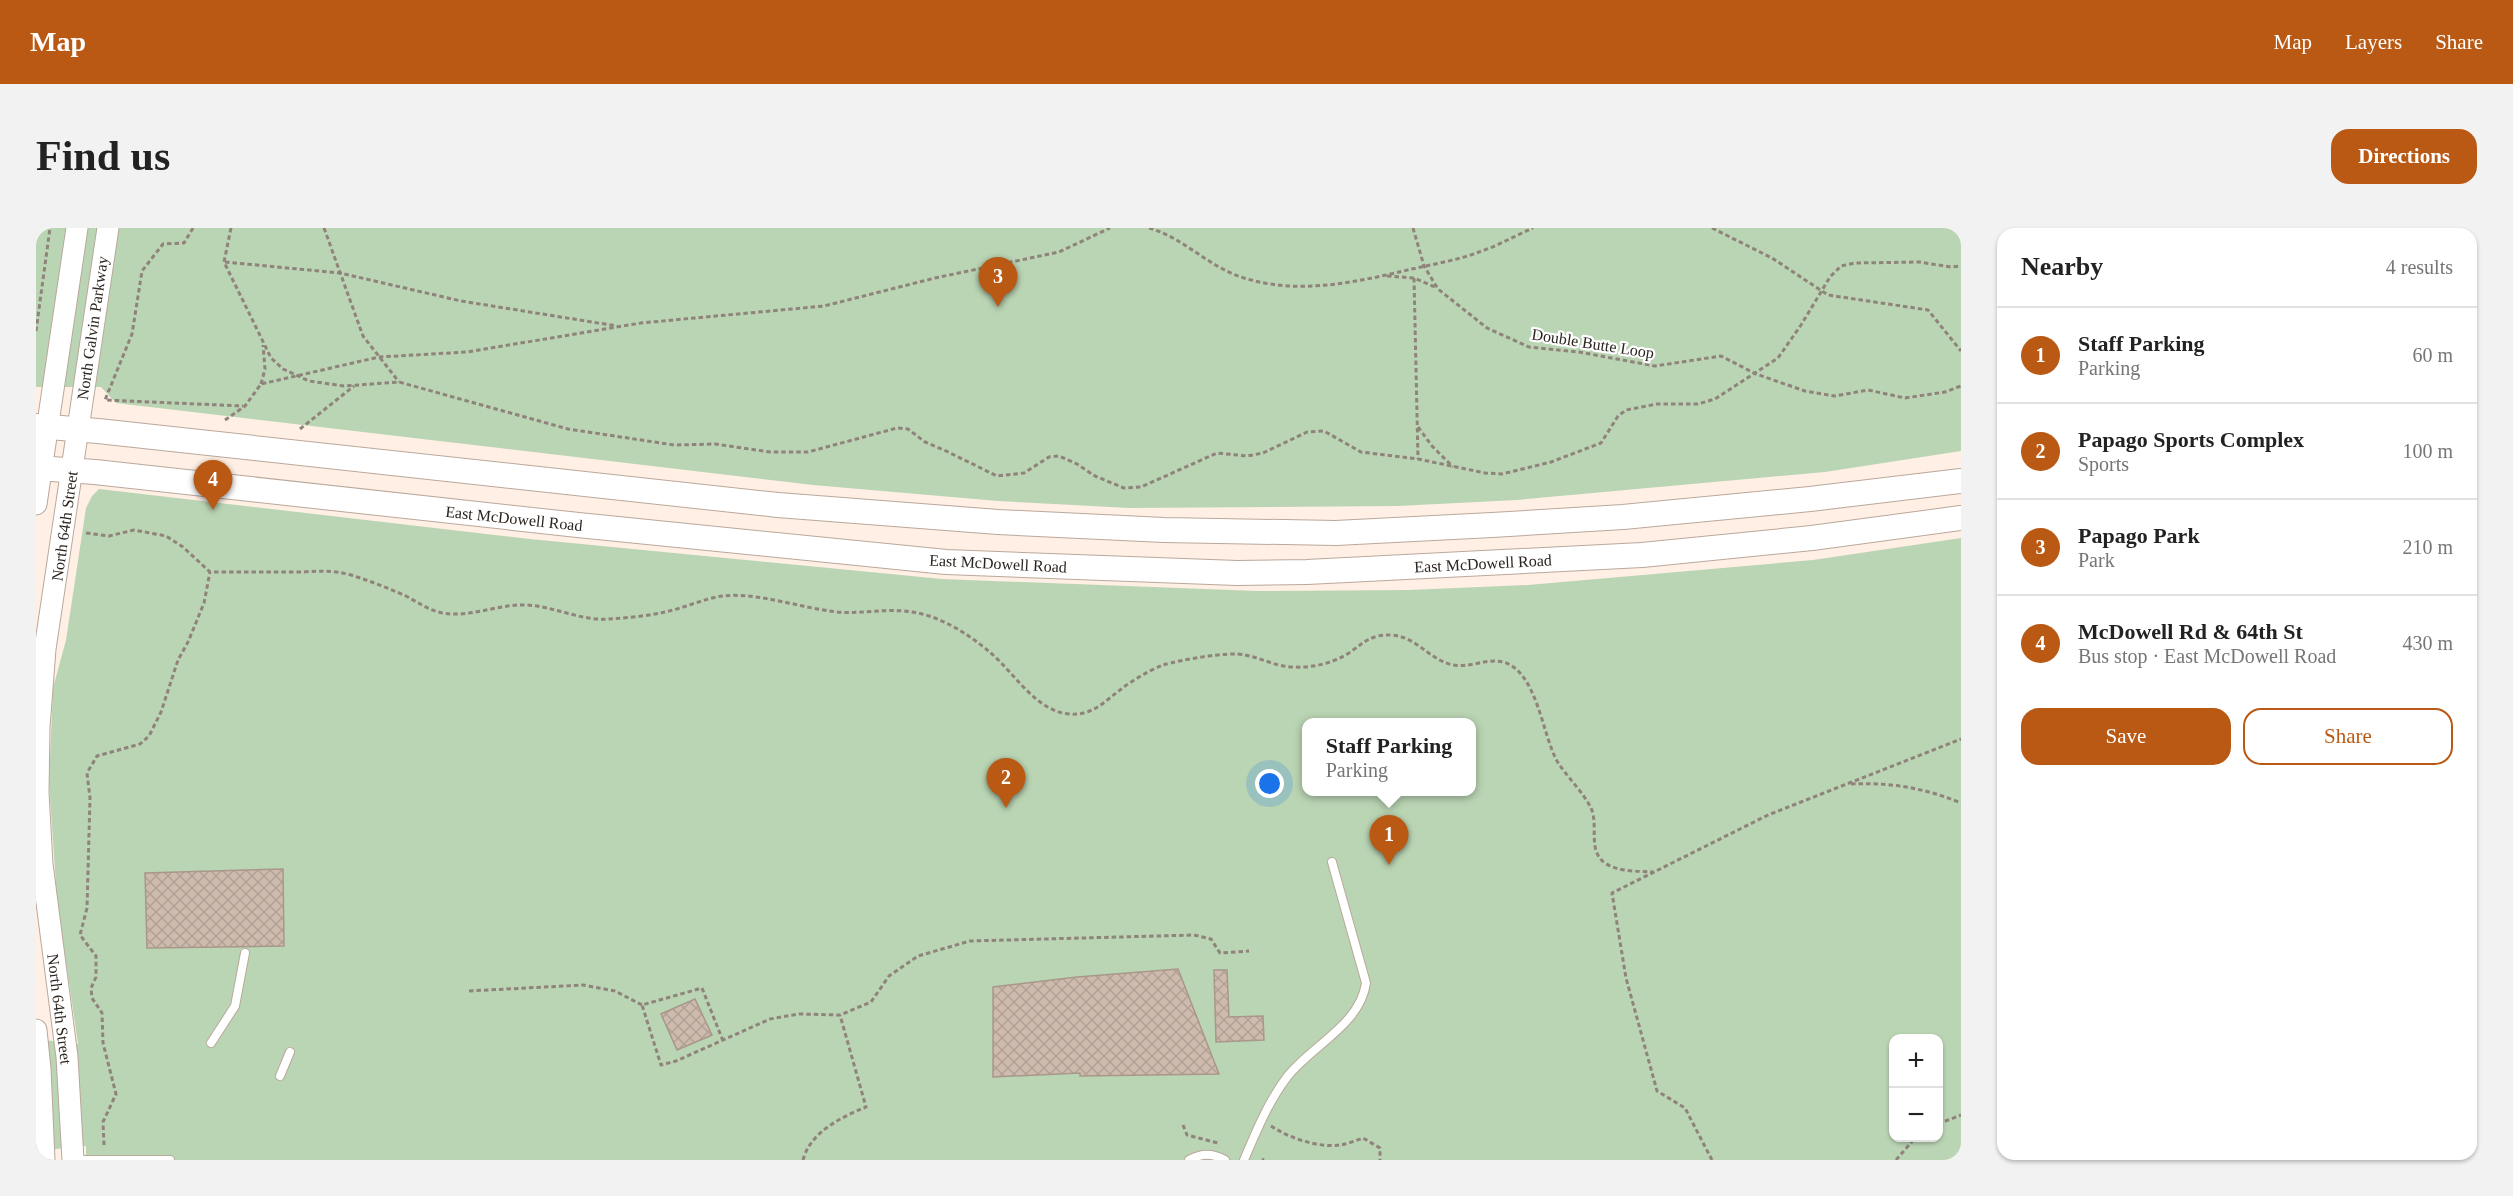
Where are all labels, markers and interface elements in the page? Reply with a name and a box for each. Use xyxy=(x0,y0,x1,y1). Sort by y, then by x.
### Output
text: Map xyxy=(30,26,86,57)
text: Map xyxy=(2274,30,2312,54)
text: Layers xyxy=(2345,30,2402,54)
text: Share xyxy=(2435,30,2483,54)
button: Directions xyxy=(2331,129,2477,184)
text: Find us xyxy=(36,133,170,179)
text: Nearby xyxy=(2021,252,2103,281)
street label: North Galvin Parkway xyxy=(74,255,112,401)
text: 4 results xyxy=(2386,256,2453,278)
pin: 3 xyxy=(978,257,1018,307)
street label: Double Butte Loop xyxy=(1530,325,1655,363)
text: Staff Parking xyxy=(2078,331,2205,356)
text: 1 xyxy=(2036,344,2046,366)
text: 60 m xyxy=(2412,344,2453,366)
text: Parking xyxy=(2078,357,2140,379)
text: Papago Sports Complex xyxy=(2078,427,2304,452)
text: 2 xyxy=(2036,440,2046,462)
text: 100 m xyxy=(2402,440,2453,462)
text: Sports xyxy=(2078,453,2129,475)
pin: 4 xyxy=(194,460,232,510)
street label: North 64th Street xyxy=(48,469,81,582)
street label: East McDowell Road xyxy=(445,503,583,534)
text: Papago Park xyxy=(2078,523,2200,548)
text: 3 xyxy=(2036,536,2046,558)
text: 210 m xyxy=(2402,536,2453,558)
text: Park xyxy=(2078,549,2115,571)
street label: East McDowell Road xyxy=(929,551,1067,576)
street label: East McDowell Road xyxy=(1414,551,1552,576)
text: McDowell Rd & 64th St xyxy=(2078,619,2303,644)
text: 4 xyxy=(2036,632,2046,654)
text: 430 m xyxy=(2402,632,2453,654)
text: Bus stop · East McDowell Road xyxy=(2078,645,2336,667)
button: Save xyxy=(2021,708,2231,765)
button: Share xyxy=(2243,708,2453,765)
popup xyxy=(1302,718,1476,796)
text: Staff Parking xyxy=(1326,733,1452,758)
pin: 2 xyxy=(986,758,1026,808)
text: Parking xyxy=(1326,759,1388,781)
your location xyxy=(1255,769,1284,798)
pin: 1 xyxy=(1370,816,1408,865)
street label: North 64th Street xyxy=(44,953,75,1066)
map controls xyxy=(1889,1034,1943,1142)
button: + xyxy=(1889,1034,1943,1088)
button: − xyxy=(1889,1088,1943,1142)

